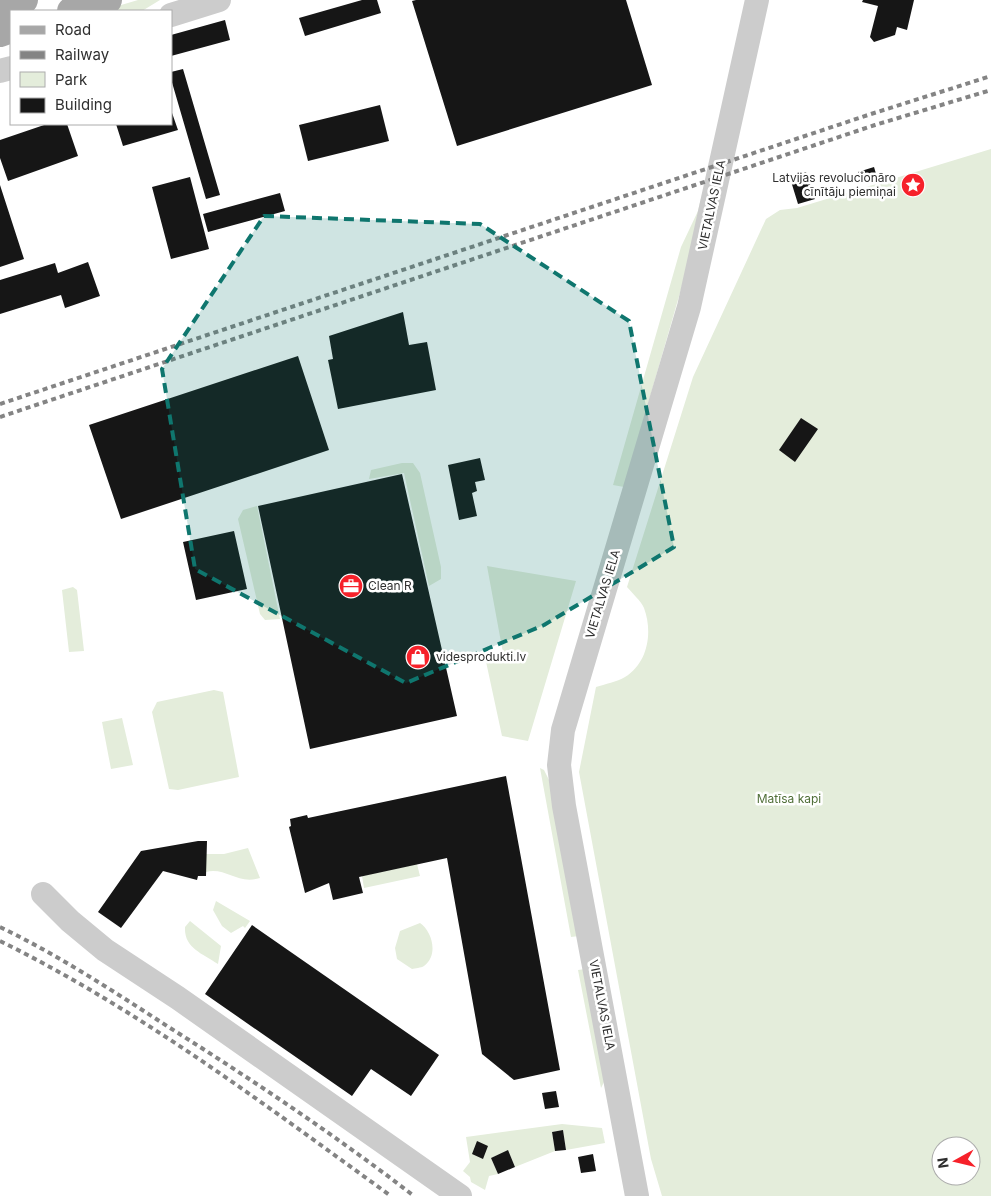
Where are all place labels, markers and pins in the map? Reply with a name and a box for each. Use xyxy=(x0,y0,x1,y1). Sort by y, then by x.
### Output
place label: Latvijas revolucionāro cīnītāju piemiņai xyxy=(772,170,896,199)
place icon: Latvijas revolucionāro cīnītāju piemiņai xyxy=(900,172,926,198)
office icon: Clean R xyxy=(338,573,364,599)
place label: Clean R xyxy=(368,578,412,593)
shop icon: videsprodukti.lv xyxy=(405,644,431,670)
place label: videsprodukti.lv xyxy=(436,649,526,664)

